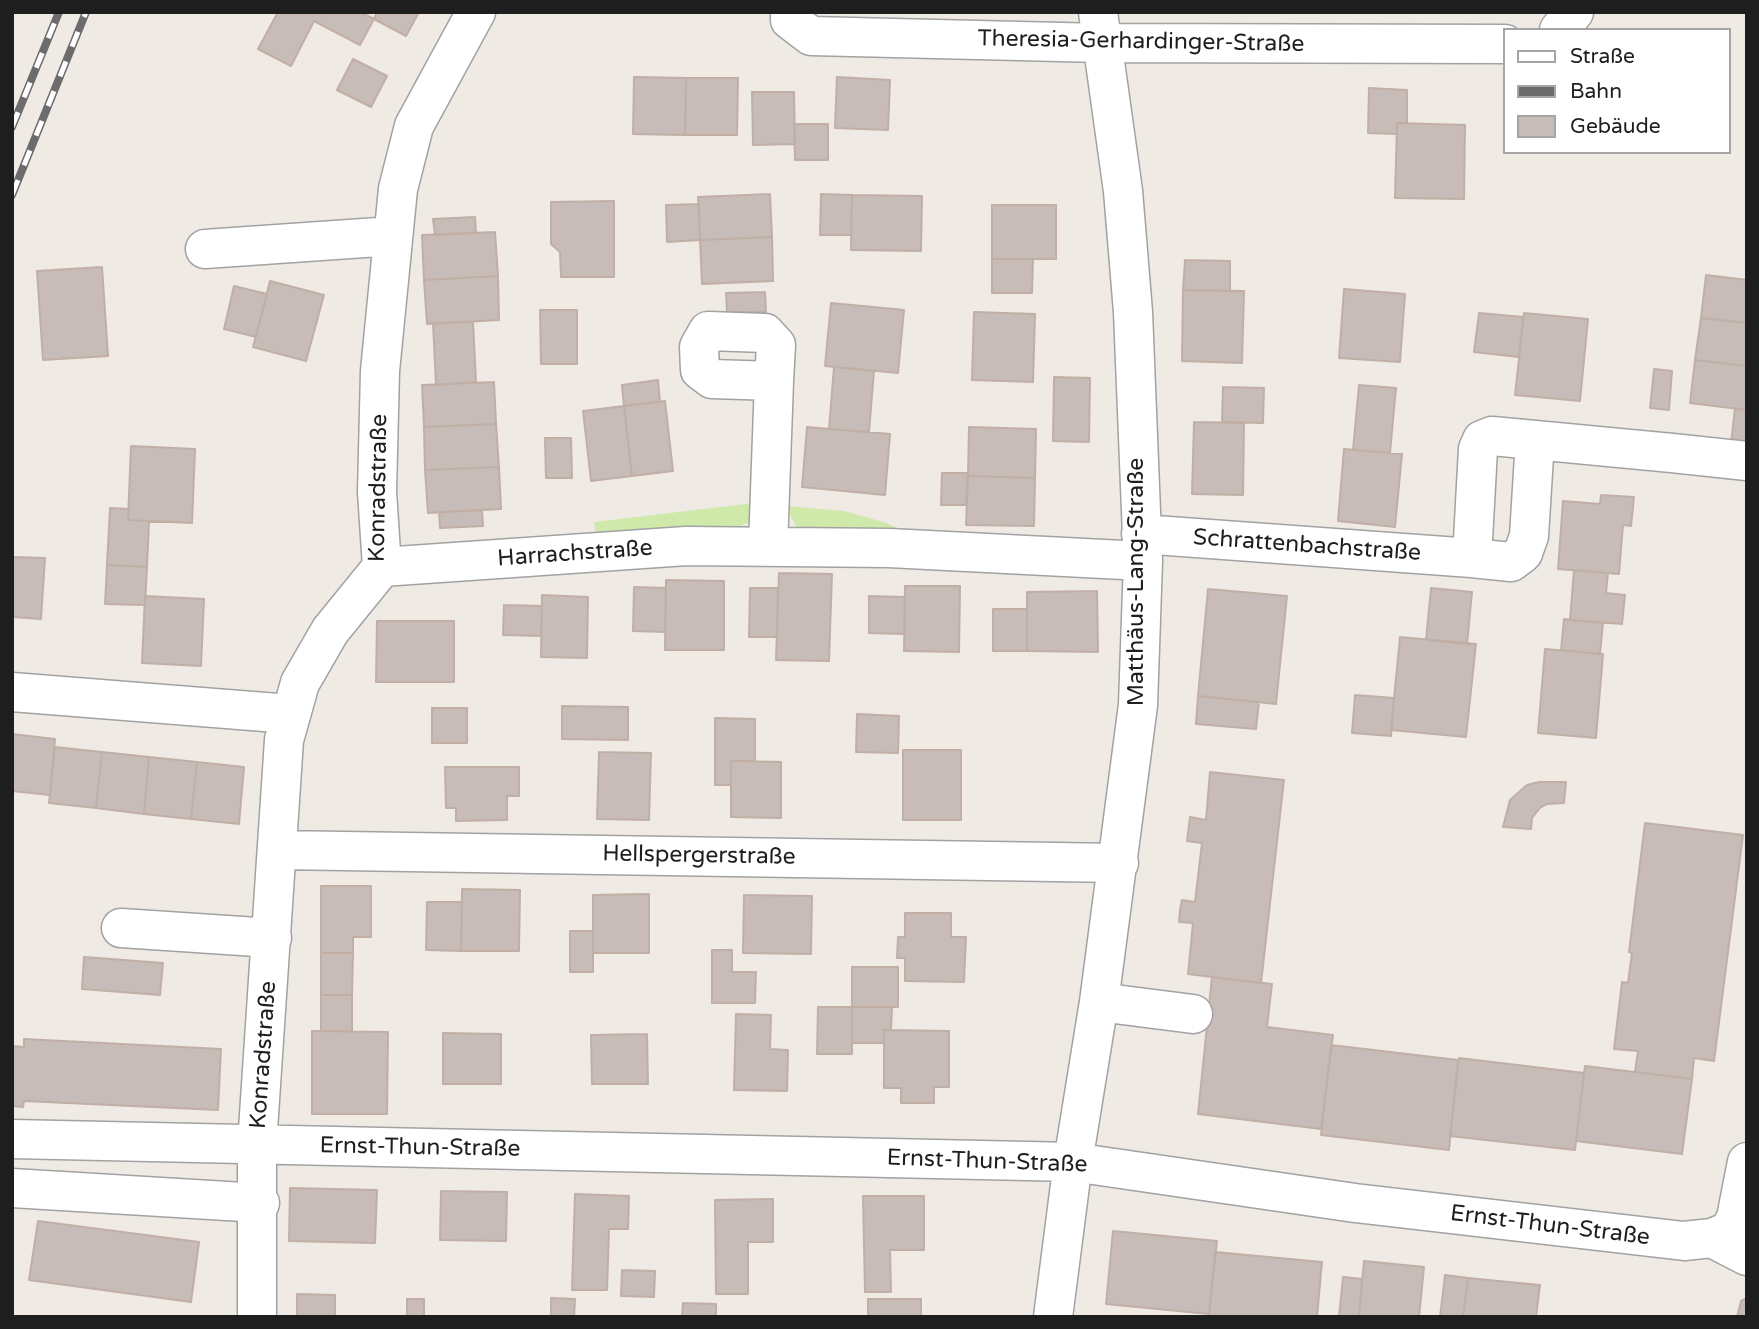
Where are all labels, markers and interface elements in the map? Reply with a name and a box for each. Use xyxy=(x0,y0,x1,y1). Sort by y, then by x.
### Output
street label: Theresia-Gerhardinger-Straße xyxy=(977,25,1305,59)
legend xyxy=(1504,28,1731,154)
text: Straße xyxy=(1570,44,1635,69)
text: Bahn xyxy=(1570,79,1622,104)
text: Gebäude xyxy=(1570,114,1661,139)
street label: Konradstraße xyxy=(364,414,394,562)
street label: Matthäus-Lang-Straße xyxy=(1123,458,1151,706)
street label: Schrattenbachstraße xyxy=(1192,524,1422,568)
street label: Harrachstraße xyxy=(496,535,654,573)
street label: Hellspergerstraße xyxy=(602,841,796,871)
street label: Konradstraße xyxy=(245,980,283,1130)
street label: Ernst-Thun-Straße xyxy=(319,1132,521,1164)
street label: Ernst-Thun-Straße xyxy=(886,1145,1088,1179)
street label: Ernst-Thun-Straße xyxy=(1449,1200,1651,1252)

